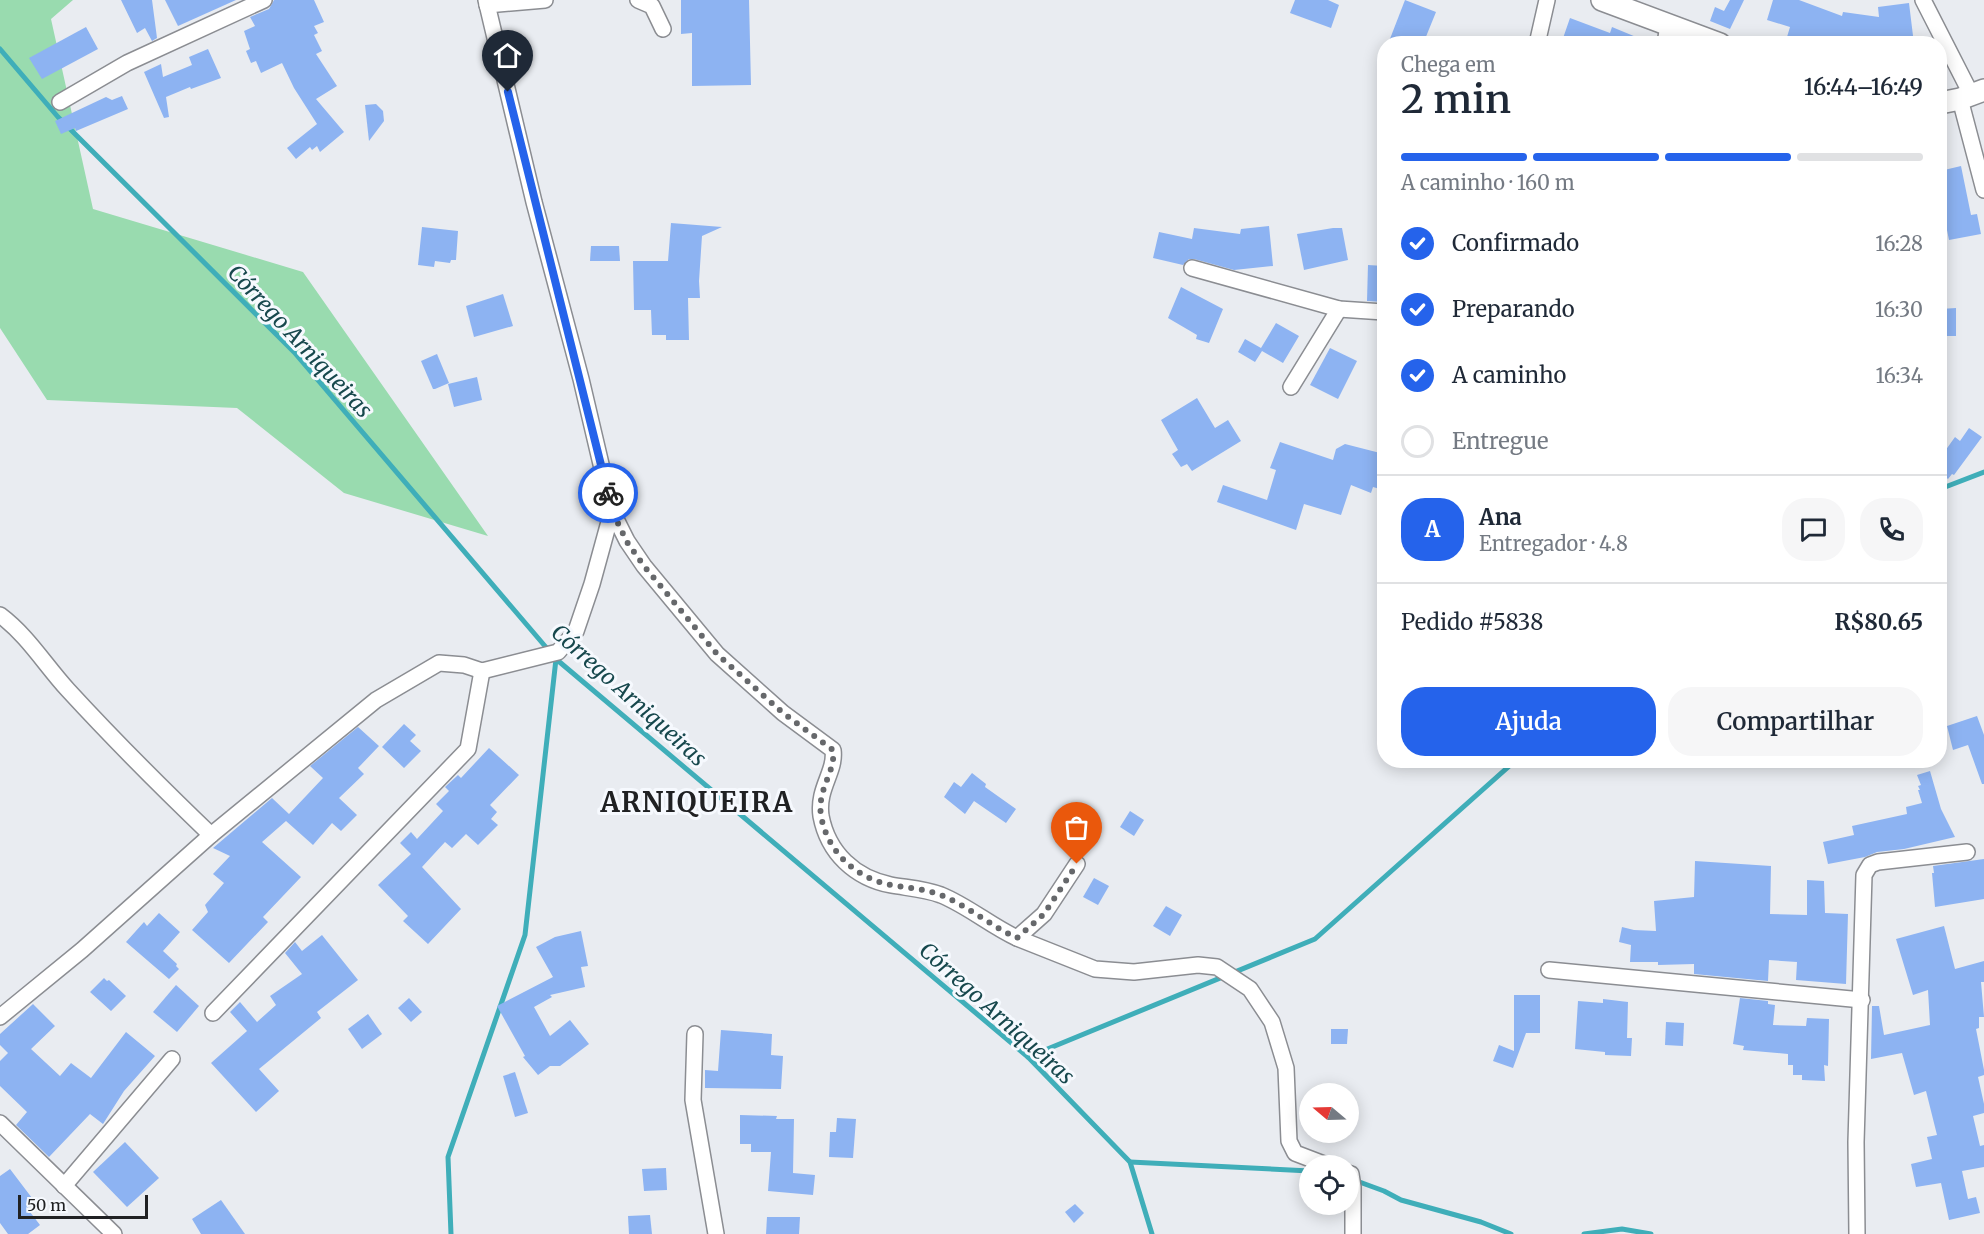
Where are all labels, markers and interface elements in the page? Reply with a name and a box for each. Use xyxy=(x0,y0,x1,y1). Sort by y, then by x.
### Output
pin xyxy=(482,30,533,92)
icon: home xyxy=(491,39,524,72)
text: Chega em xyxy=(1401,52,1496,77)
text: 16:44–16:49 xyxy=(1804,73,1923,101)
text: 2 min xyxy=(1401,75,1511,124)
text: A caminho · 160 m xyxy=(1401,170,1575,195)
icon: check xyxy=(1401,227,1434,260)
text: Confirmado xyxy=(1452,229,1579,257)
text: 16:28 xyxy=(1875,231,1923,256)
water label: Córrego Arniqueiras xyxy=(222,259,378,423)
icon: check xyxy=(1401,293,1434,326)
text: Preparando xyxy=(1452,295,1575,323)
text: 16:30 xyxy=(1875,297,1923,322)
icon: check xyxy=(1401,359,1434,392)
text: A caminho xyxy=(1452,361,1566,389)
text: 16:34 xyxy=(1876,363,1923,388)
text: Entregue xyxy=(1452,427,1548,455)
courier xyxy=(578,463,638,523)
icon: bike xyxy=(592,477,625,510)
button: chat xyxy=(1782,498,1845,561)
button: phone xyxy=(1860,498,1923,561)
text: Ana xyxy=(1479,503,1522,531)
text: A xyxy=(1425,515,1440,543)
text: Entregador · 4.8 xyxy=(1479,531,1628,556)
text: Pedido #5838 xyxy=(1401,608,1543,636)
text: R$80.65 xyxy=(1835,608,1923,636)
water label: Córrego Arniqueiras xyxy=(546,618,712,772)
button: Ajuda xyxy=(1401,687,1656,756)
button: Compartilhar xyxy=(1668,687,1923,756)
district label: ARNIQUEIRA xyxy=(599,785,794,819)
pin xyxy=(1051,802,1102,864)
icon: bag xyxy=(1060,811,1093,844)
water label: Córrego Arniqueiras xyxy=(914,936,1080,1090)
north arrow xyxy=(1299,1083,1359,1143)
map controls xyxy=(1299,1083,1359,1215)
button: locate xyxy=(1299,1155,1359,1215)
scale bar xyxy=(18,1192,148,1220)
text: 50 m xyxy=(27,1195,66,1215)

